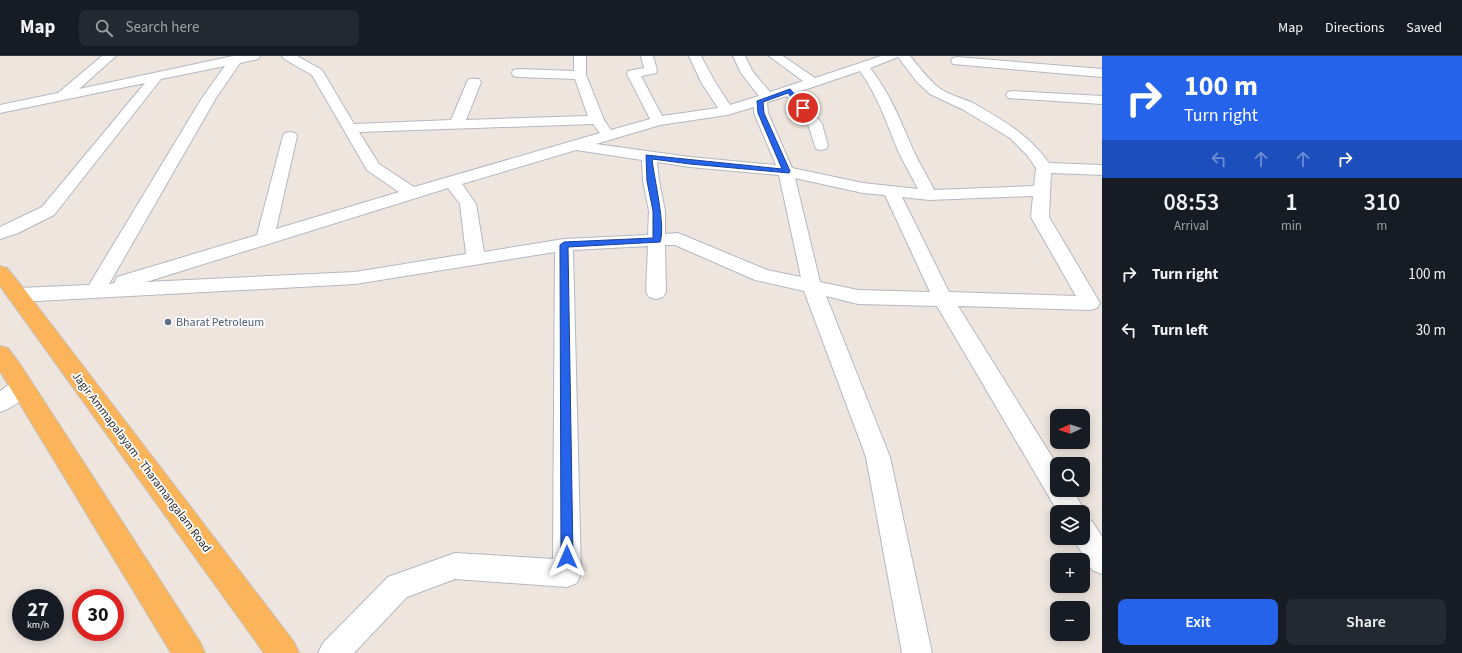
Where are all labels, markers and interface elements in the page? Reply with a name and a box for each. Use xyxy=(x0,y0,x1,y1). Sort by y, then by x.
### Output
search box xyxy=(79,10,359,46)
text: Map xyxy=(20,14,55,41)
icon: search xyxy=(93,17,115,39)
text: Search here xyxy=(125,17,199,38)
text: Map xyxy=(1278,18,1303,38)
text: Directions xyxy=(1325,18,1384,38)
text: Saved xyxy=(1406,18,1442,38)
text: 100 m xyxy=(1184,66,1258,106)
icon: right xyxy=(1118,72,1170,124)
pin xyxy=(786,91,820,125)
icon: arrive xyxy=(792,97,814,119)
text: Turn right xyxy=(1184,103,1258,128)
icon: left xyxy=(1208,148,1230,170)
icon: ahead xyxy=(1250,148,1272,170)
icon: ahead xyxy=(1292,148,1314,170)
icon: right xyxy=(1334,148,1356,170)
text: 08:53 xyxy=(1164,185,1219,220)
text: 1 xyxy=(1285,185,1298,220)
text: 310 xyxy=(1364,185,1400,220)
text: Arrival xyxy=(1174,217,1209,235)
text: min xyxy=(1281,217,1302,235)
text: m xyxy=(1377,217,1387,235)
icon: right xyxy=(1118,263,1140,285)
text: Turn right xyxy=(1152,264,1218,285)
text: 100 m xyxy=(1408,264,1446,285)
place label: Bharat Petroleum xyxy=(176,314,264,331)
marker: Bharat Petroleum xyxy=(163,317,173,327)
icon: left xyxy=(1118,319,1140,341)
text: Turn left xyxy=(1152,320,1208,341)
text: 30 m xyxy=(1416,320,1446,341)
street label: Jagir Ammapalayam - Tharamangalam Road xyxy=(68,369,215,556)
north arrow xyxy=(1050,409,1090,449)
map controls xyxy=(1050,409,1090,641)
button: search xyxy=(1050,457,1090,497)
button: layers xyxy=(1050,505,1090,545)
position arrow xyxy=(546,536,588,578)
button: + xyxy=(1050,553,1090,593)
speed limit sign: 30 xyxy=(72,589,124,641)
text: 27 xyxy=(27,596,49,624)
button: Exit xyxy=(1118,599,1278,645)
button: Share xyxy=(1286,599,1446,645)
button: − xyxy=(1050,601,1090,641)
text: km/h xyxy=(27,618,49,632)

